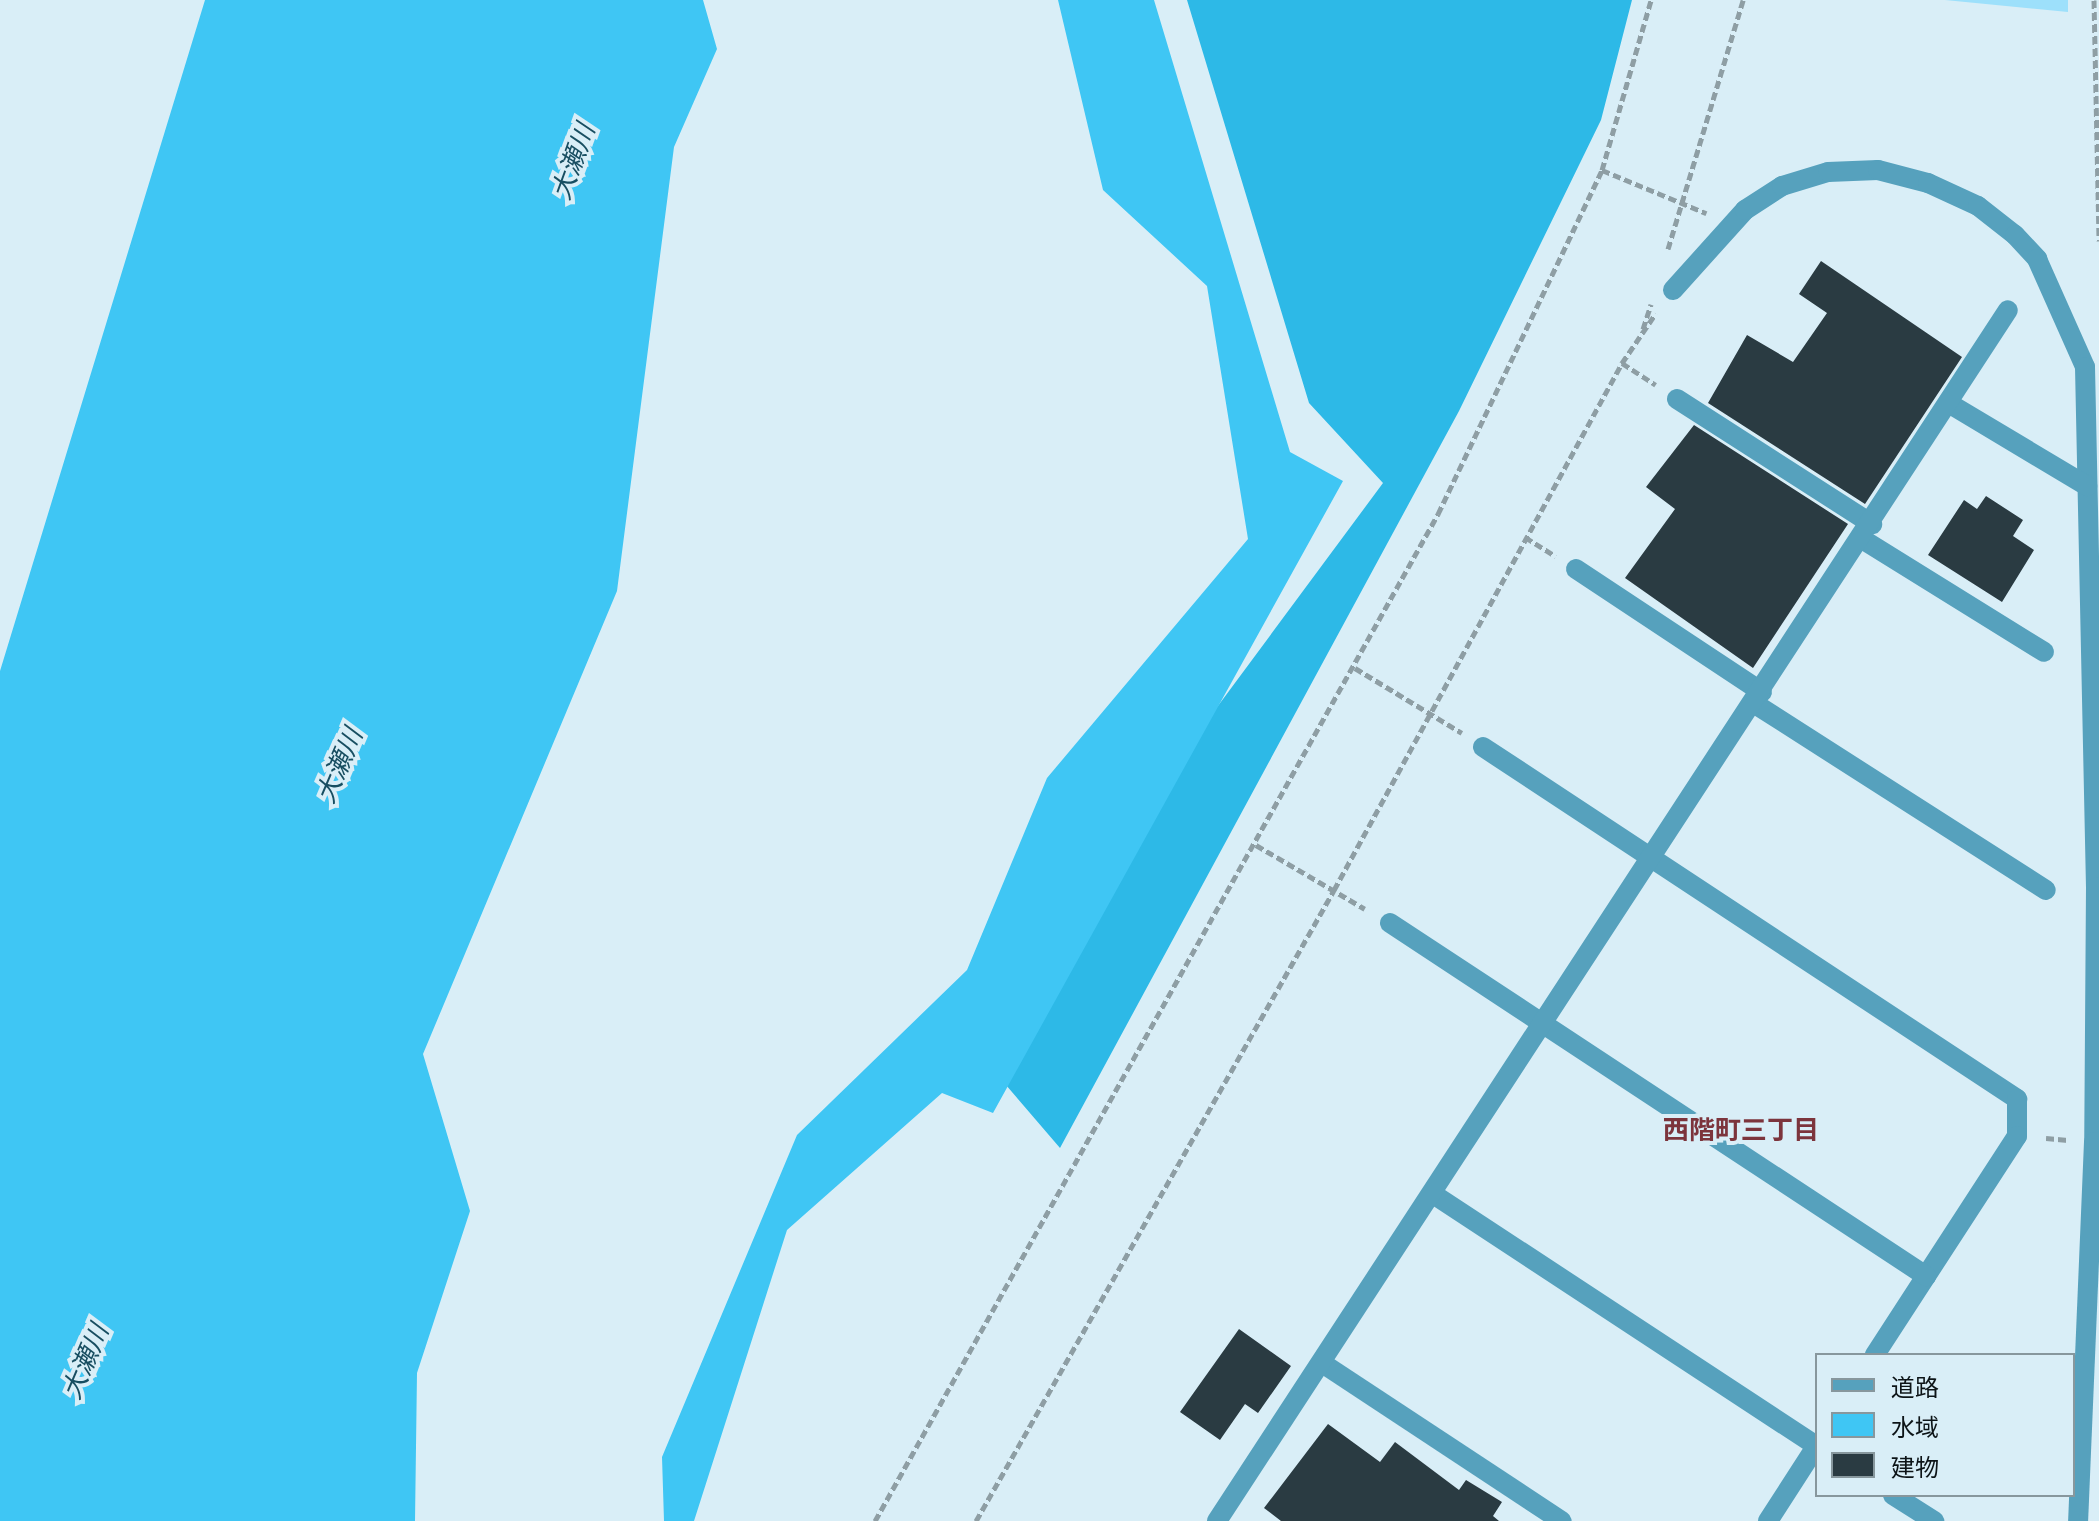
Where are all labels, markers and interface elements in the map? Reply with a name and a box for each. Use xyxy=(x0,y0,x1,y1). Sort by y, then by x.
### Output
water label: 大瀬川 xyxy=(546,120,602,204)
water label: 大瀬川 xyxy=(310,724,370,808)
district label: 西階町三丁目 xyxy=(1663,1115,1819,1147)
water label: 大瀬川 xyxy=(56,1320,116,1404)
legend xyxy=(1815,1353,2075,1497)
text: 道路 xyxy=(1891,1374,1939,1402)
text: 水域 xyxy=(1891,1414,1939,1442)
text: 建物 xyxy=(1891,1454,1939,1482)

